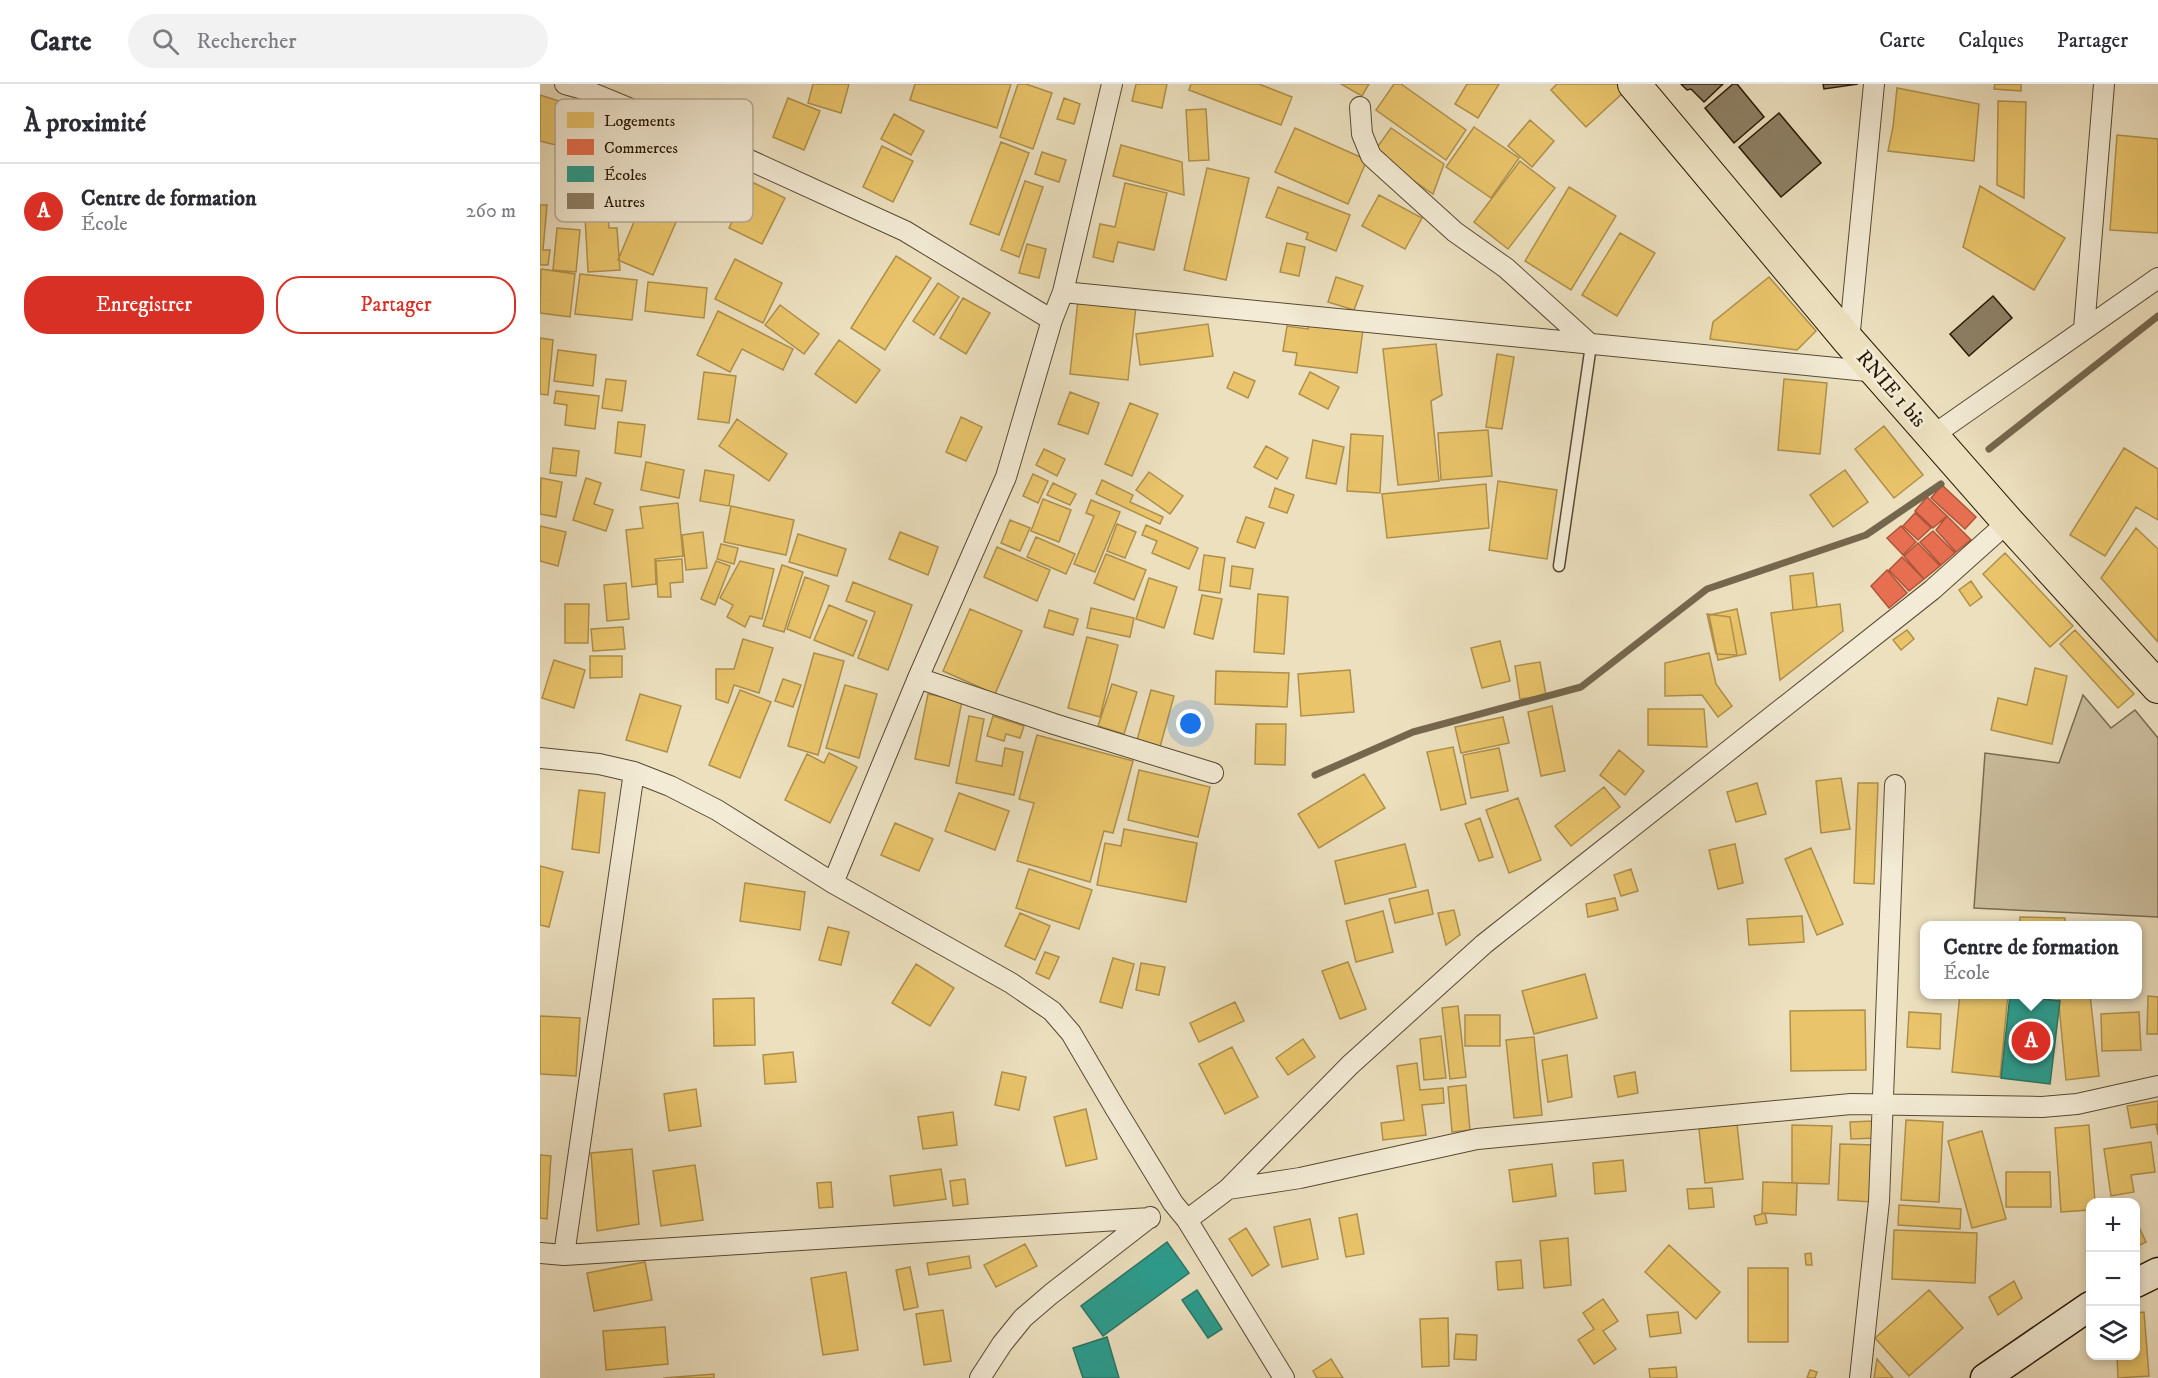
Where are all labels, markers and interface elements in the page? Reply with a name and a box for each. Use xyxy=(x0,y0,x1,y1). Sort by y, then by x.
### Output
search box xyxy=(128,14,548,68)
text: Carte xyxy=(30,24,92,59)
icon: search xyxy=(149,25,182,58)
text: Rechercher xyxy=(197,28,297,55)
text: Carte xyxy=(1879,28,1925,54)
text: Calques xyxy=(1958,28,2024,54)
text: Partager xyxy=(2057,28,2128,54)
legend xyxy=(555,99,753,222)
text: À proximité xyxy=(24,107,146,140)
text: Logements xyxy=(604,111,675,131)
text: Commerces xyxy=(604,138,678,158)
text: Écoles xyxy=(604,165,647,185)
text: Centre de formation xyxy=(81,185,256,212)
text: Autres xyxy=(604,192,645,212)
text: A xyxy=(37,199,50,224)
text: 260 m xyxy=(466,199,516,224)
text: École xyxy=(81,212,128,237)
button: Enregistrer xyxy=(24,276,264,334)
button: Partager xyxy=(276,276,516,334)
street label: RNIE 1 bis xyxy=(1850,345,1932,433)
your location xyxy=(1176,709,1205,738)
popup xyxy=(1920,921,2142,999)
text: Centre de formation xyxy=(1943,934,2119,961)
text: École xyxy=(1943,961,1990,986)
pin: A xyxy=(2012,1018,2050,1064)
map controls xyxy=(2086,1198,2140,1360)
button: + xyxy=(2086,1198,2140,1252)
button: − xyxy=(2086,1252,2140,1306)
button: layers xyxy=(2086,1306,2140,1360)

